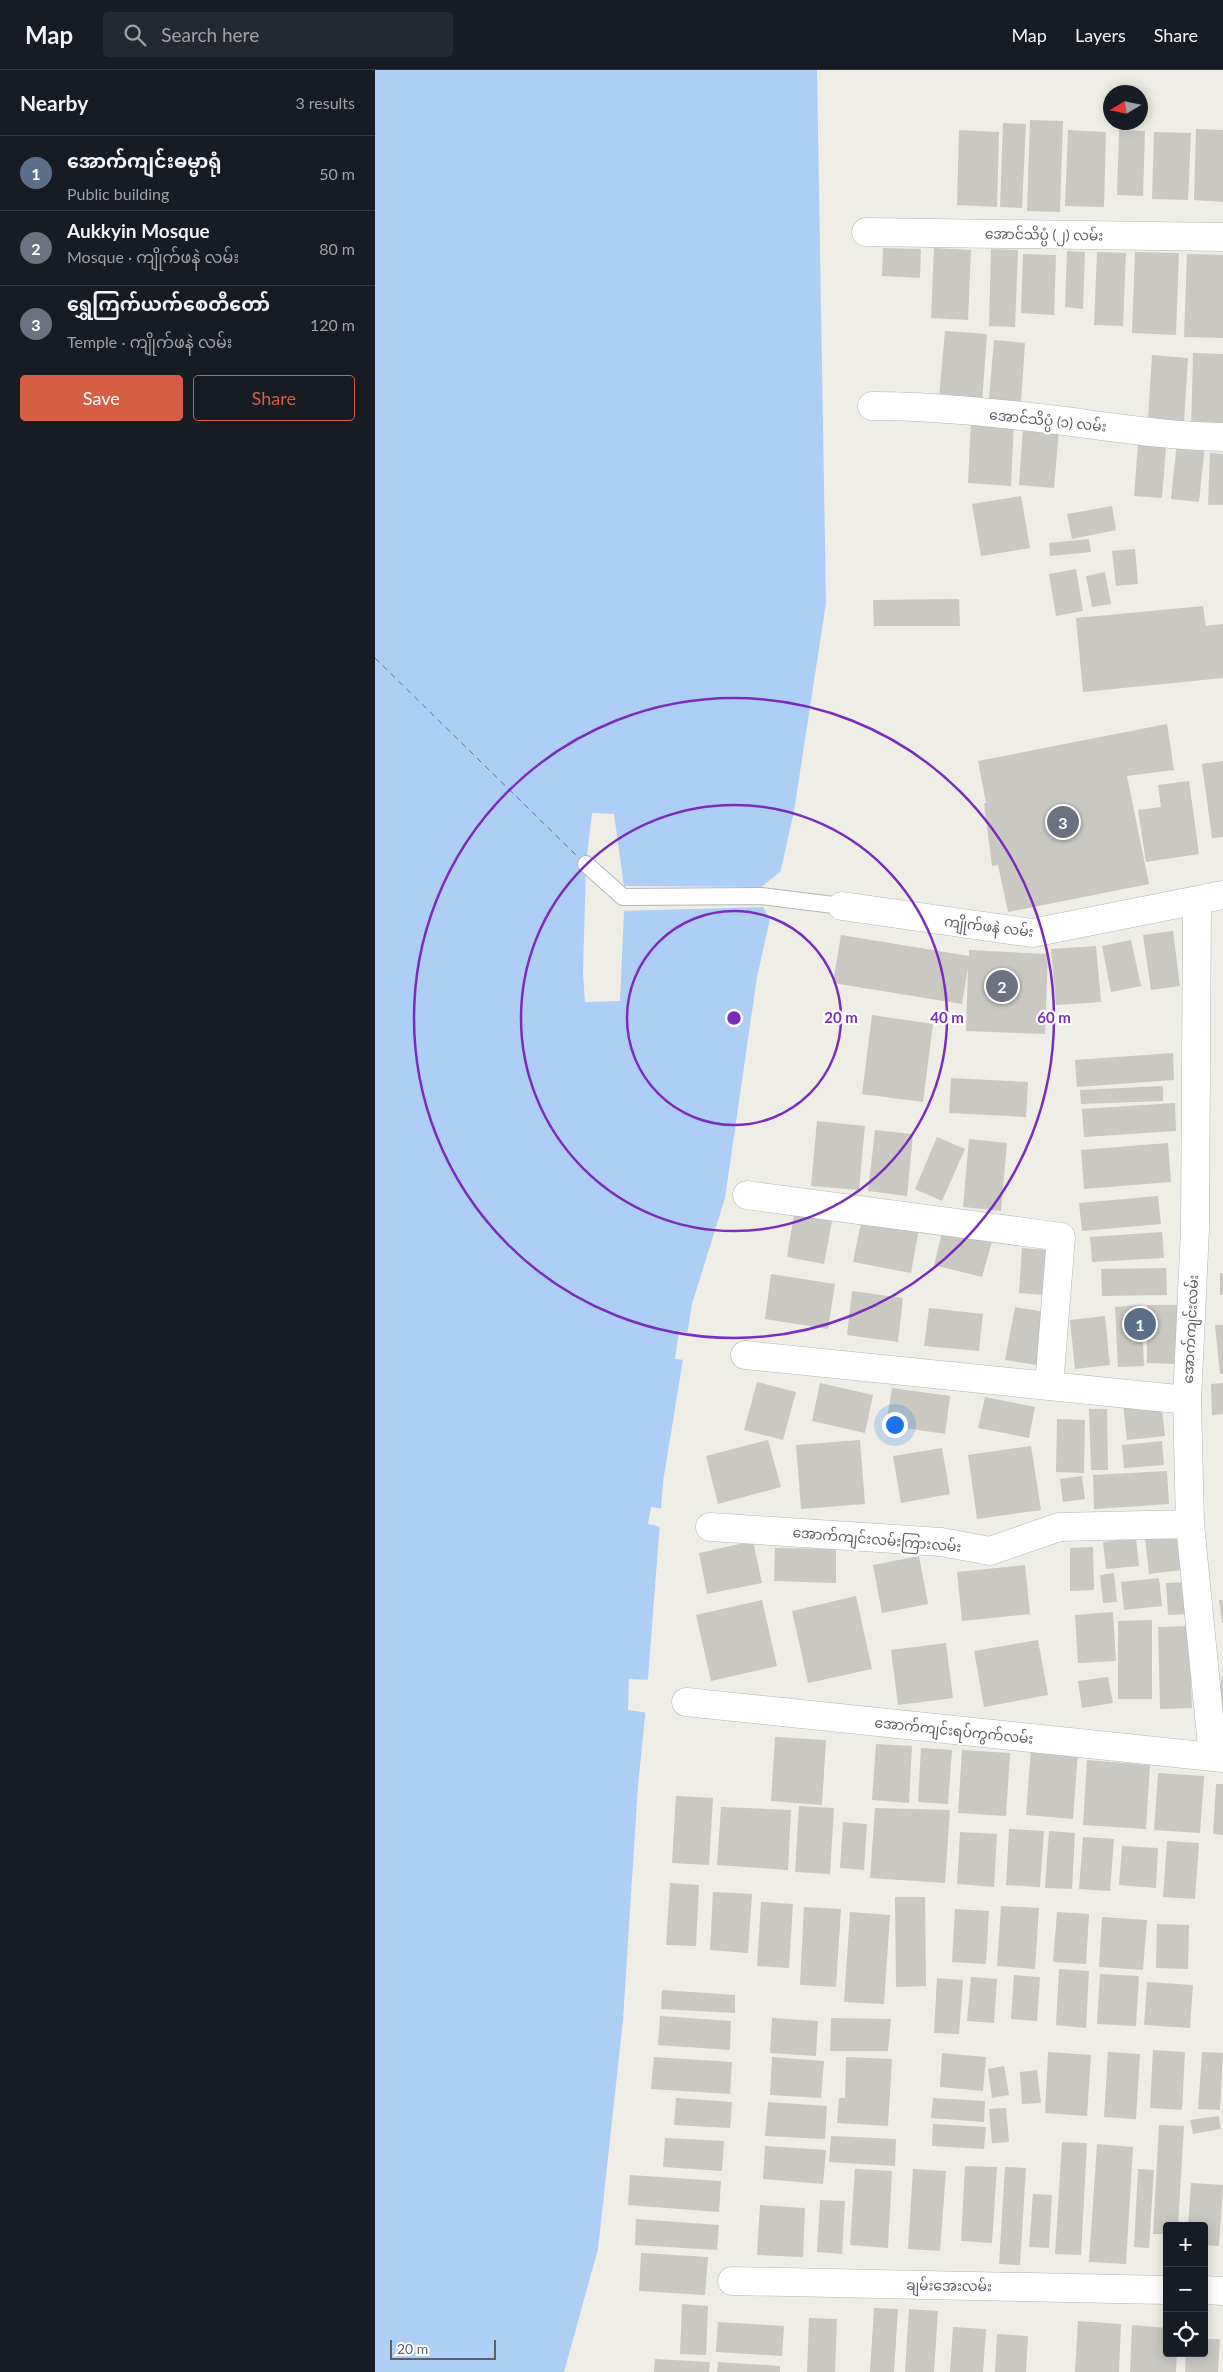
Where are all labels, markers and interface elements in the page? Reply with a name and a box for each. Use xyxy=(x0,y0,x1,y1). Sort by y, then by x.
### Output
search box xyxy=(103,12,453,57)
text: Map xyxy=(25,20,73,49)
icon: search xyxy=(121,21,149,49)
text: Search here xyxy=(161,23,259,46)
text: Map xyxy=(1011,24,1047,46)
text: Layers xyxy=(1075,24,1126,46)
text: Share xyxy=(1154,24,1198,46)
north arrow xyxy=(1103,85,1148,130)
text: Nearby xyxy=(20,90,88,115)
text: 3 results xyxy=(295,93,355,112)
text: အောက်ကျင်းဓမ္မာရုံ xyxy=(67,149,221,172)
text: 1 xyxy=(31,164,41,183)
text: 50 m xyxy=(319,164,355,183)
text: Public building xyxy=(67,184,169,203)
text: Aukkyin Mosque xyxy=(67,219,210,242)
street label: အောင်သိပ္ပံ (၂) လမ်း xyxy=(985,223,1103,248)
text: 2 xyxy=(31,239,41,258)
text: 80 m xyxy=(319,239,355,258)
text: Mosque · ကျိုက်ဖနဲ လမ်း xyxy=(67,247,239,266)
text: ရွှေကြက်ယက်စေတီတော် xyxy=(67,292,270,315)
text: 3 xyxy=(31,315,41,334)
text: 120 m xyxy=(310,315,355,334)
text: Temple · ကျိုက်ဖနဲ လမ်း xyxy=(67,332,232,351)
button: Save xyxy=(20,375,183,421)
button: Share xyxy=(193,375,355,421)
street label: အောင်သိပ္ပံ (၁) လမ်း xyxy=(988,404,1108,439)
pin: 3 xyxy=(1047,803,1079,841)
street label: ကျိုက်ဖနဲ လမ်း xyxy=(943,911,1035,944)
pin: 2 xyxy=(986,967,1018,1005)
text: 20 m xyxy=(824,1008,858,1026)
text: 40 m xyxy=(930,1008,964,1026)
text: 60 m xyxy=(1037,1008,1071,1026)
centre of rings xyxy=(725,1009,743,1027)
street label: အောက်ကျင်းလမ်း xyxy=(1178,1274,1205,1384)
pin: 1 xyxy=(1124,1305,1156,1343)
your location xyxy=(882,1412,908,1438)
street label: အောက်ကျင်းလမ်းကြားလမ်း xyxy=(792,1522,962,1559)
street label: အောက်ကျင်းရပ်ကွက်လမ်း xyxy=(873,1712,1034,1751)
map controls xyxy=(1163,2222,1208,2357)
button: + xyxy=(1163,2222,1208,2267)
button: − xyxy=(1163,2267,1208,2312)
street label: ချမ်းအေးလမ်း xyxy=(906,2275,992,2298)
button: locate xyxy=(1163,2312,1208,2357)
scale bar xyxy=(390,2337,496,2360)
text: 20 m xyxy=(397,2340,428,2357)

